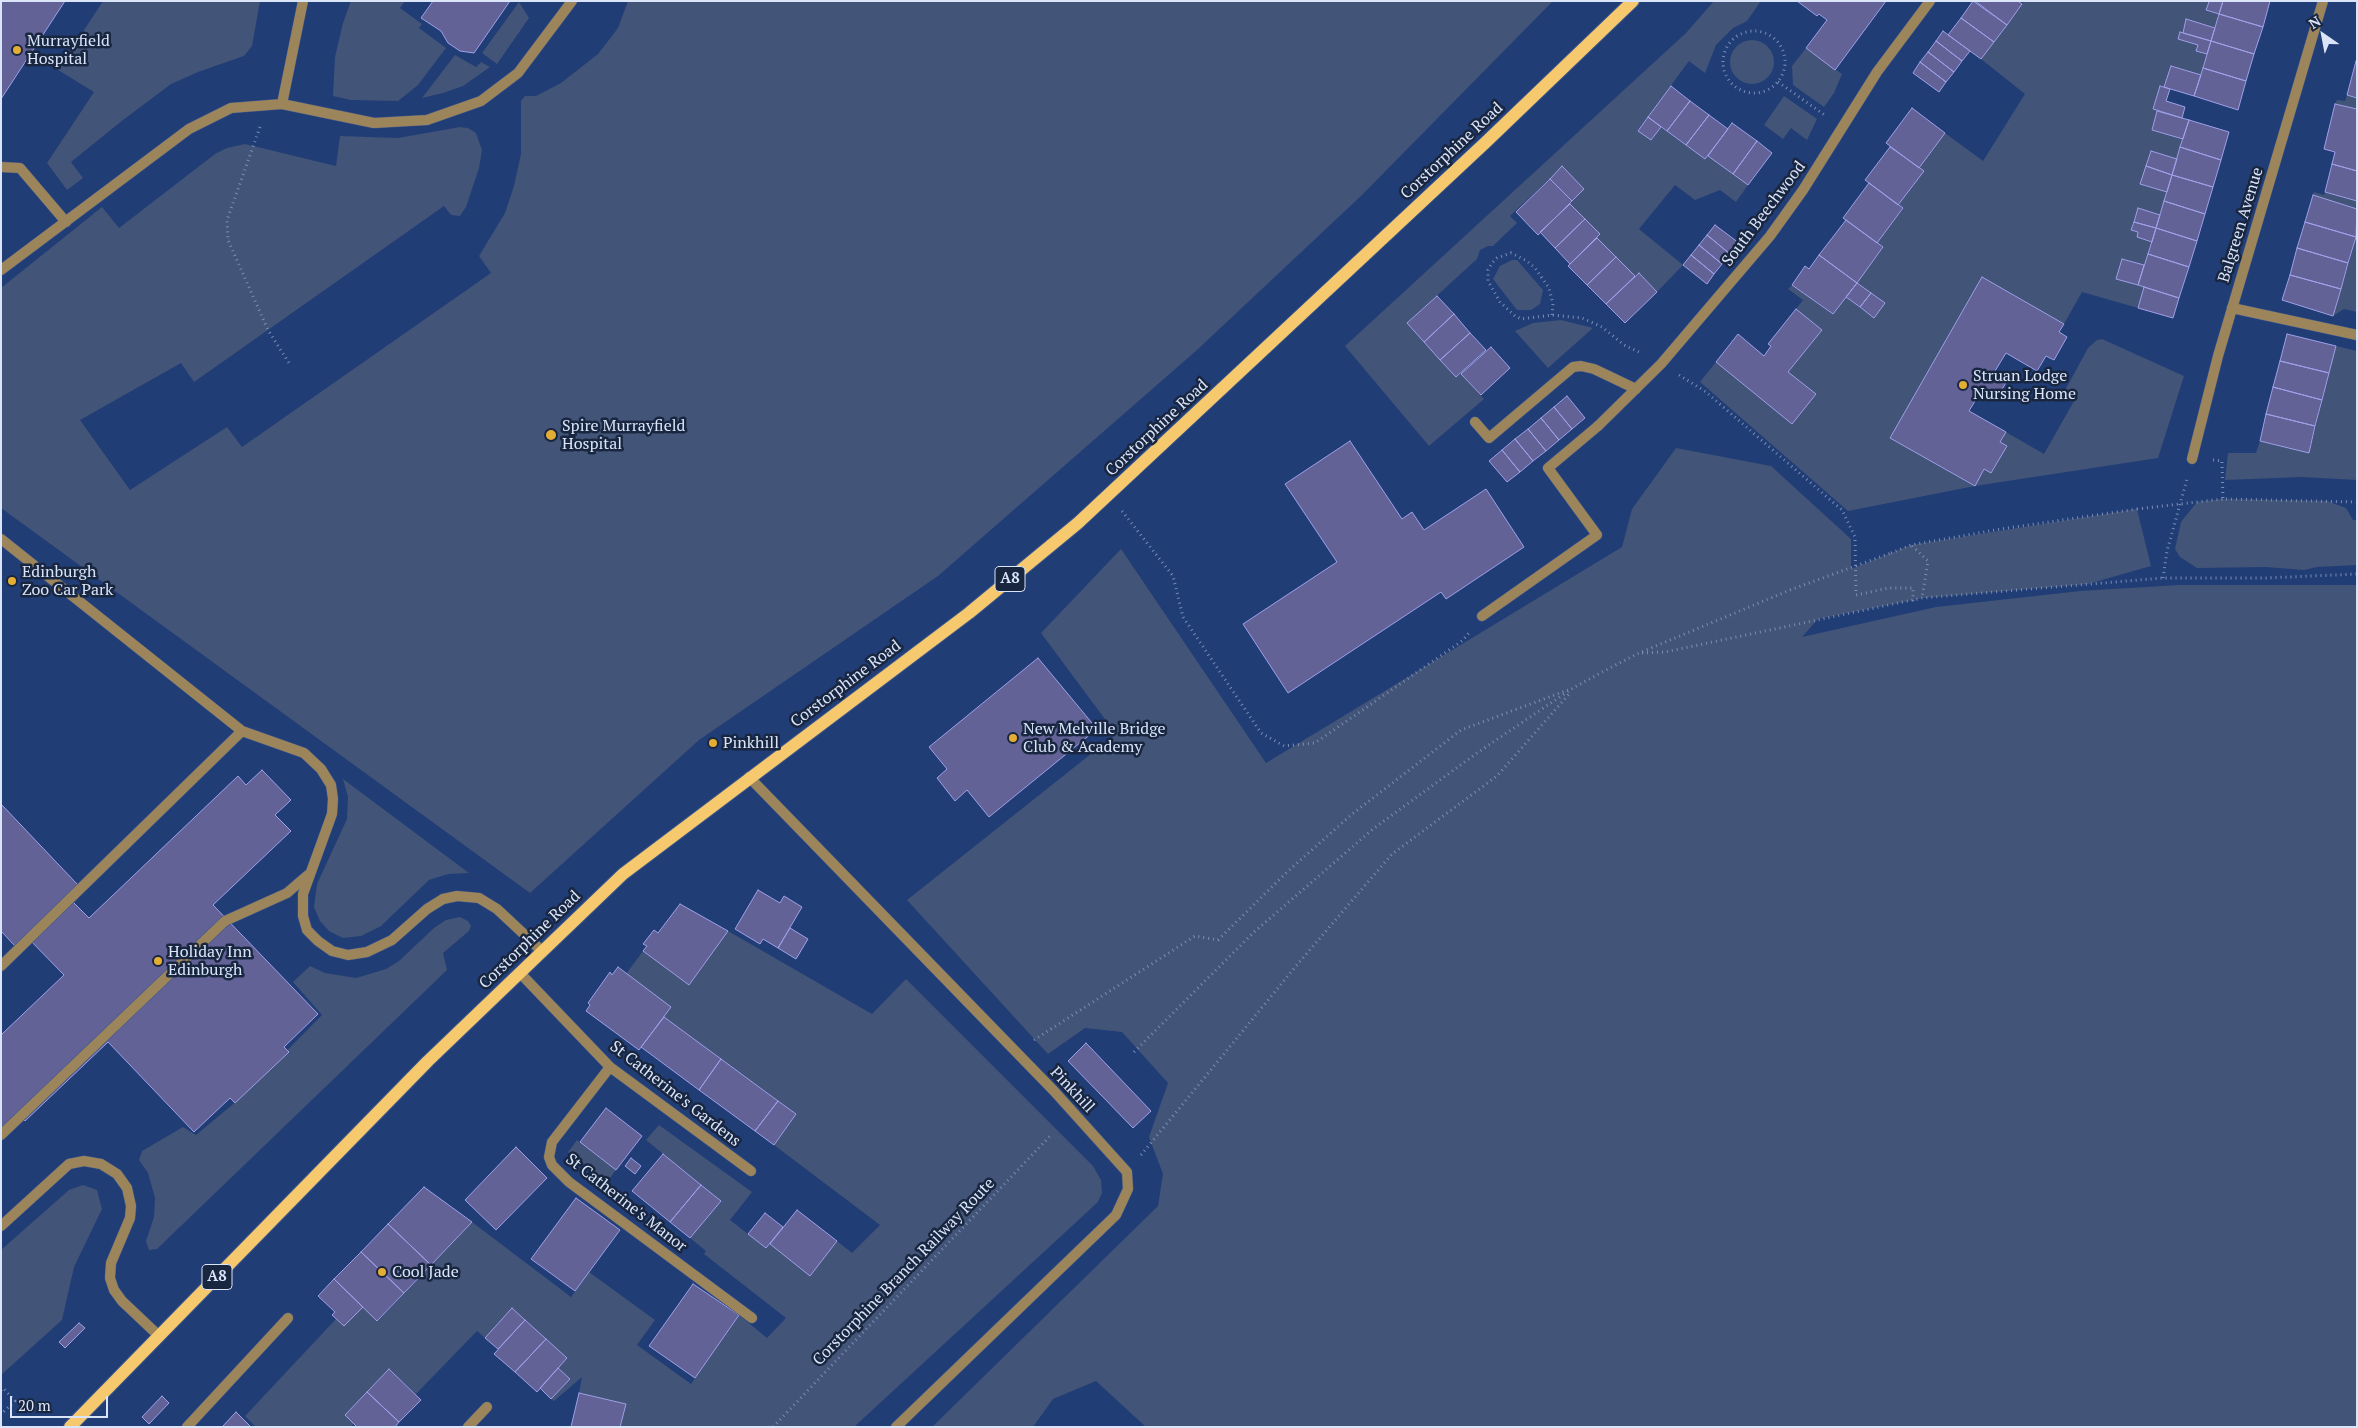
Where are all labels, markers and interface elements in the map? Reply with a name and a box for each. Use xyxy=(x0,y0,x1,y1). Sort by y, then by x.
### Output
north arrow xyxy=(2298,10,2348,60)
text: N xyxy=(2305,11,2324,33)
place label: Murrayfield Hospital xyxy=(27,31,110,69)
marker: Murrayfield Hospital xyxy=(11,44,23,56)
street label: Corstorphine Road xyxy=(1397,99,1507,203)
street label: South Beechwood xyxy=(1718,158,1810,270)
street label: Balgreen Avenue xyxy=(2214,165,2268,285)
place label: Struan Lodge Nursing Home xyxy=(1973,366,2076,404)
street label: Corstorphine Road xyxy=(1102,376,1212,480)
marker: Struan Lodge Nursing Home xyxy=(1957,379,1969,391)
place label: Spire Murrayfield Hospital xyxy=(562,416,685,454)
marker: Spire Murrayfield Hospital xyxy=(544,428,558,442)
place label: Edinburgh Zoo Car Park xyxy=(22,562,113,600)
road number: A8 xyxy=(995,566,1025,592)
marker: Edinburgh Zoo Car Park xyxy=(6,575,18,587)
street label: Corstorphine Road xyxy=(787,636,905,732)
place label: New Melville Bridge Club & Academy xyxy=(1023,719,1166,757)
marker: New Melville Bridge Club & Academy xyxy=(1007,732,1019,744)
place label: Pinkhill xyxy=(723,733,779,753)
marker: Pinkhill xyxy=(707,737,719,749)
street label: Corstorphine Road xyxy=(475,887,585,993)
place label: Holiday Inn Edinburgh xyxy=(168,942,252,980)
marker: Holiday Inn Edinburgh xyxy=(152,955,164,967)
street label: St Catherine's Gardens xyxy=(606,1037,744,1151)
street label: Pinkhill xyxy=(1046,1063,1098,1117)
street label: St Catherine's Manor xyxy=(562,1150,690,1256)
street label: Corstorphine Branch Railway Route xyxy=(809,1174,999,1370)
place label: Cool Jade xyxy=(392,1262,459,1282)
road number: A8 xyxy=(202,1264,232,1290)
marker: Cool Jade xyxy=(376,1266,388,1278)
scale bar xyxy=(12,1386,110,1418)
text: 20 m xyxy=(18,1395,51,1415)

